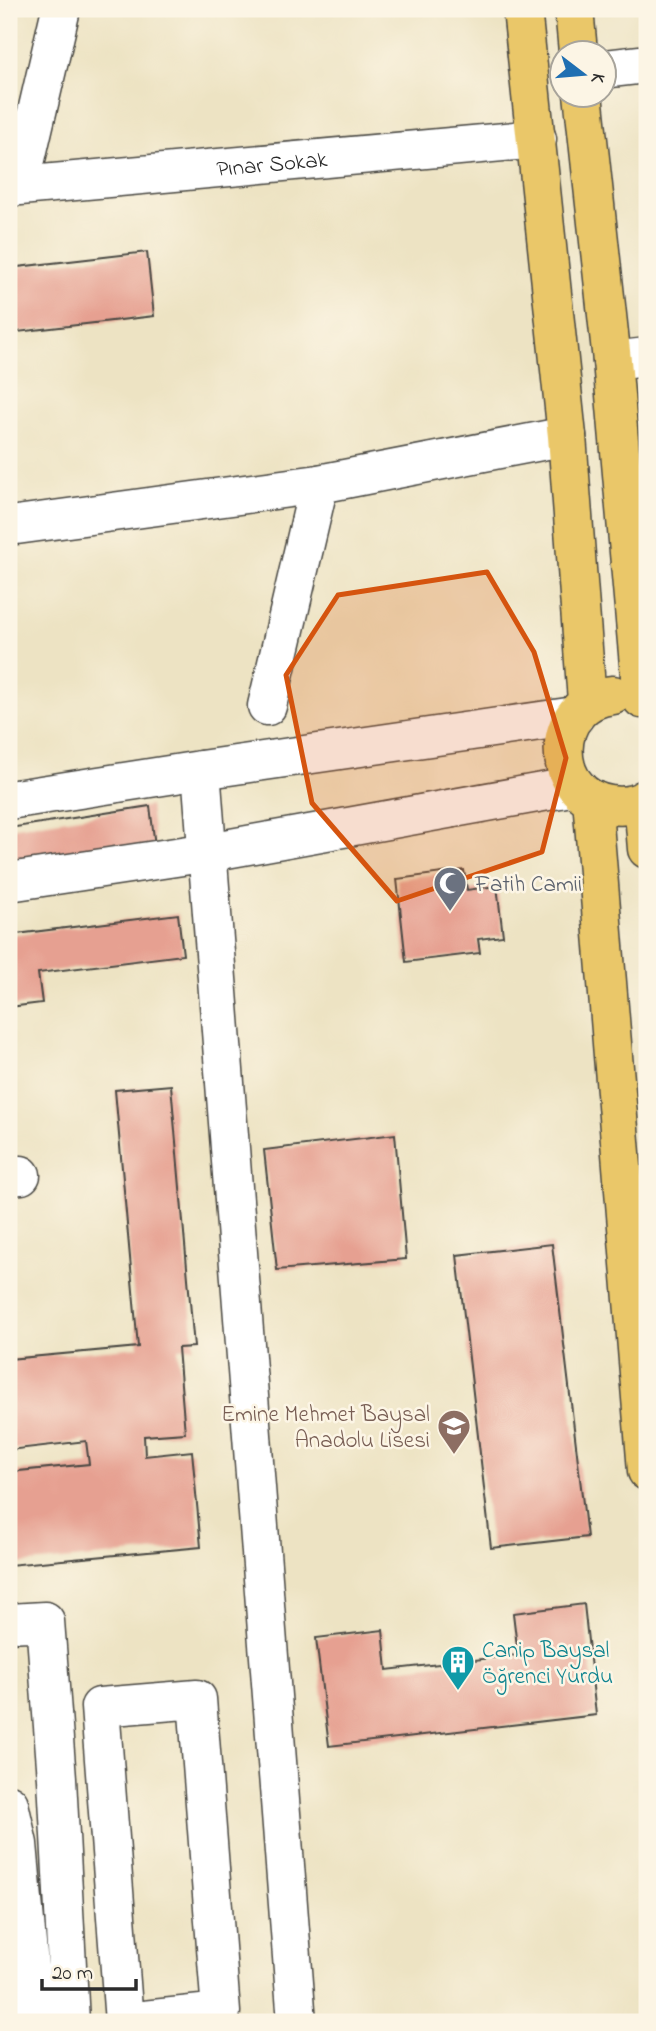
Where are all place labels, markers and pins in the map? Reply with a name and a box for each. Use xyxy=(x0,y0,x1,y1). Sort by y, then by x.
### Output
mosque icon: Fatih Camii xyxy=(431,864,469,913)
place label: Fatih Camii xyxy=(474,869,582,902)
place label: Emine Mehmet Baysal Anadolu Lisesi xyxy=(221,1399,430,1458)
school or university icon: Emine Mehmet Baysal Anadolu Lisesi xyxy=(435,1407,473,1456)
place label: Canip Baysal Öğrenci Yurdu xyxy=(482,1635,613,1695)
building icon: Canip Baysal Öğrenci Yurdu xyxy=(439,1643,477,1692)

